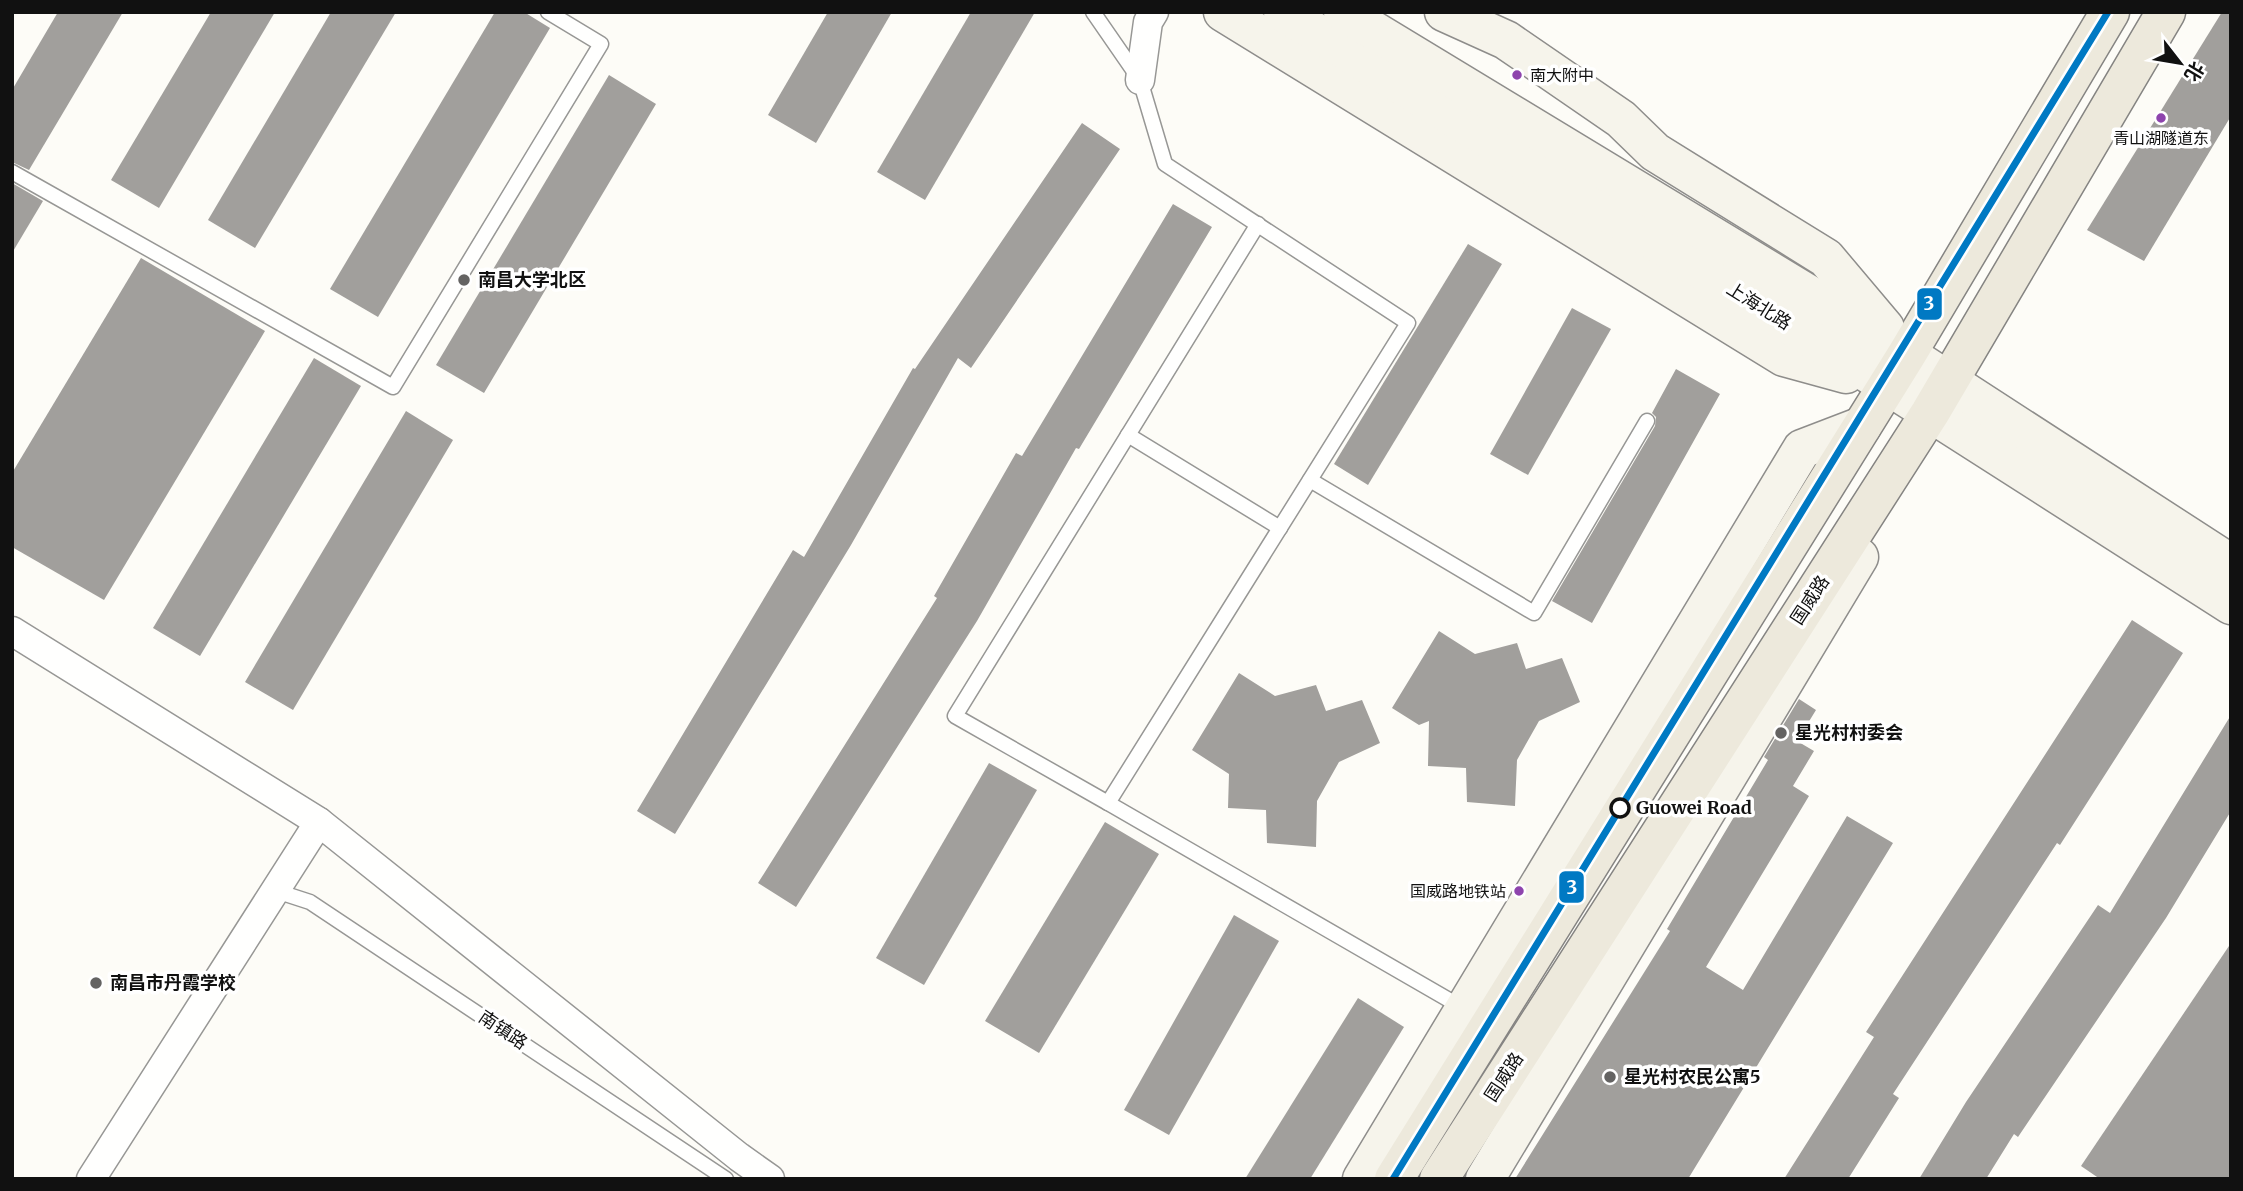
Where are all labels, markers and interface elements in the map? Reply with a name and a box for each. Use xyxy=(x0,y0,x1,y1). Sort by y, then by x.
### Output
north arrow xyxy=(2145,28,2215,98)
text: 北 xyxy=(2179,57,2210,86)
place label: 南大附中 xyxy=(1530,65,1594,85)
marker: 南大附中 xyxy=(1510,68,1524,82)
marker: 青山湖隧道东 xyxy=(2154,111,2168,125)
place label: 青山湖隧道东 xyxy=(2113,128,2209,148)
place label: 南昌大学北区 xyxy=(478,268,586,291)
marker: 南昌大学北区 xyxy=(456,272,472,288)
street label: 上海北路 xyxy=(1723,277,1796,334)
line badge: 3 xyxy=(1916,287,1943,321)
text: 3 xyxy=(1924,291,1934,315)
street label: 国威路 xyxy=(1785,571,1834,629)
place label: 星光村村委会 xyxy=(1795,721,1903,744)
marker: 星光村村委会 xyxy=(1773,725,1789,741)
place label: Guowei Road xyxy=(1636,796,1752,819)
marker: Guowei Road xyxy=(1610,798,1630,818)
line badge: 3 xyxy=(1558,870,1585,904)
text: 3 xyxy=(1567,875,1577,899)
place label: 国威路地铁站 xyxy=(1410,881,1506,901)
marker: 国威路地铁站 xyxy=(1512,884,1526,898)
place label: 南昌市丹霞学校 xyxy=(110,971,236,994)
marker: 南昌市丹霞学校 xyxy=(88,975,104,991)
street label: 南镇路 xyxy=(474,1005,532,1054)
street label: 国威路 xyxy=(1479,1048,1528,1106)
place label: 星光村农民公寓5 xyxy=(1624,1065,1761,1088)
marker: 星光村农民公寓5 xyxy=(1602,1069,1618,1085)

